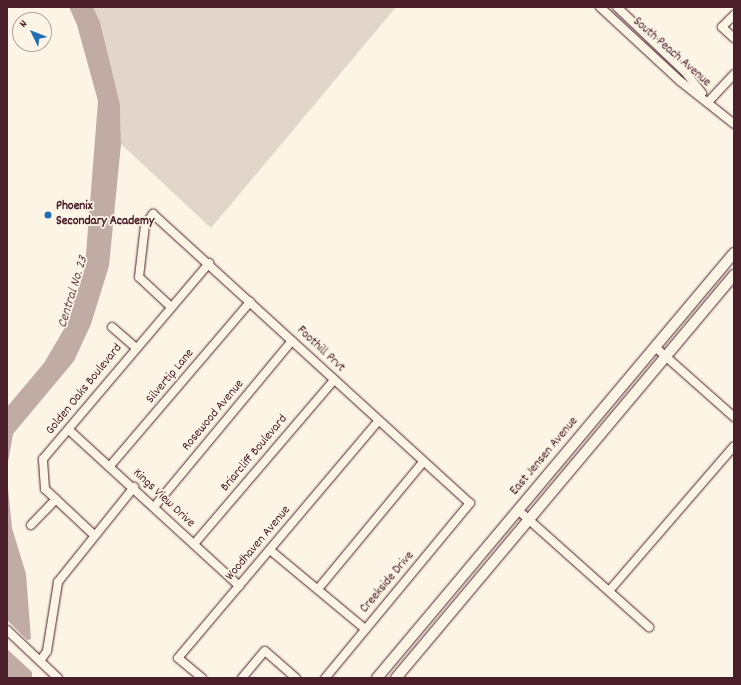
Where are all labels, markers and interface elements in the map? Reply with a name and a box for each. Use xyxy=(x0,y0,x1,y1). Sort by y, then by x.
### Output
north arrow xyxy=(12,12,52,52)
street label: South Peach Avenue xyxy=(629,15,713,91)
text: N xyxy=(16,17,32,32)
place label: Phoenix Secondary Academy xyxy=(56,200,154,231)
marker: Phoenix Secondary Academy xyxy=(43,210,53,220)
water label: Central No. 23 xyxy=(54,254,92,330)
street label: Foothill Prvt xyxy=(293,324,347,376)
street label: Golden Oaks Boulevard xyxy=(44,341,126,439)
street label: Silvertip Lane xyxy=(144,347,198,407)
street label: Rosewood Avenue xyxy=(180,377,248,455)
street label: Briarcliff Boulevard xyxy=(218,412,292,496)
street label: East Jensen Avenue xyxy=(508,415,582,499)
street label: Kings View Drive xyxy=(129,466,197,532)
street label: Woodhaven Avenue xyxy=(223,503,295,585)
street label: Creekside Drive xyxy=(358,549,418,617)

